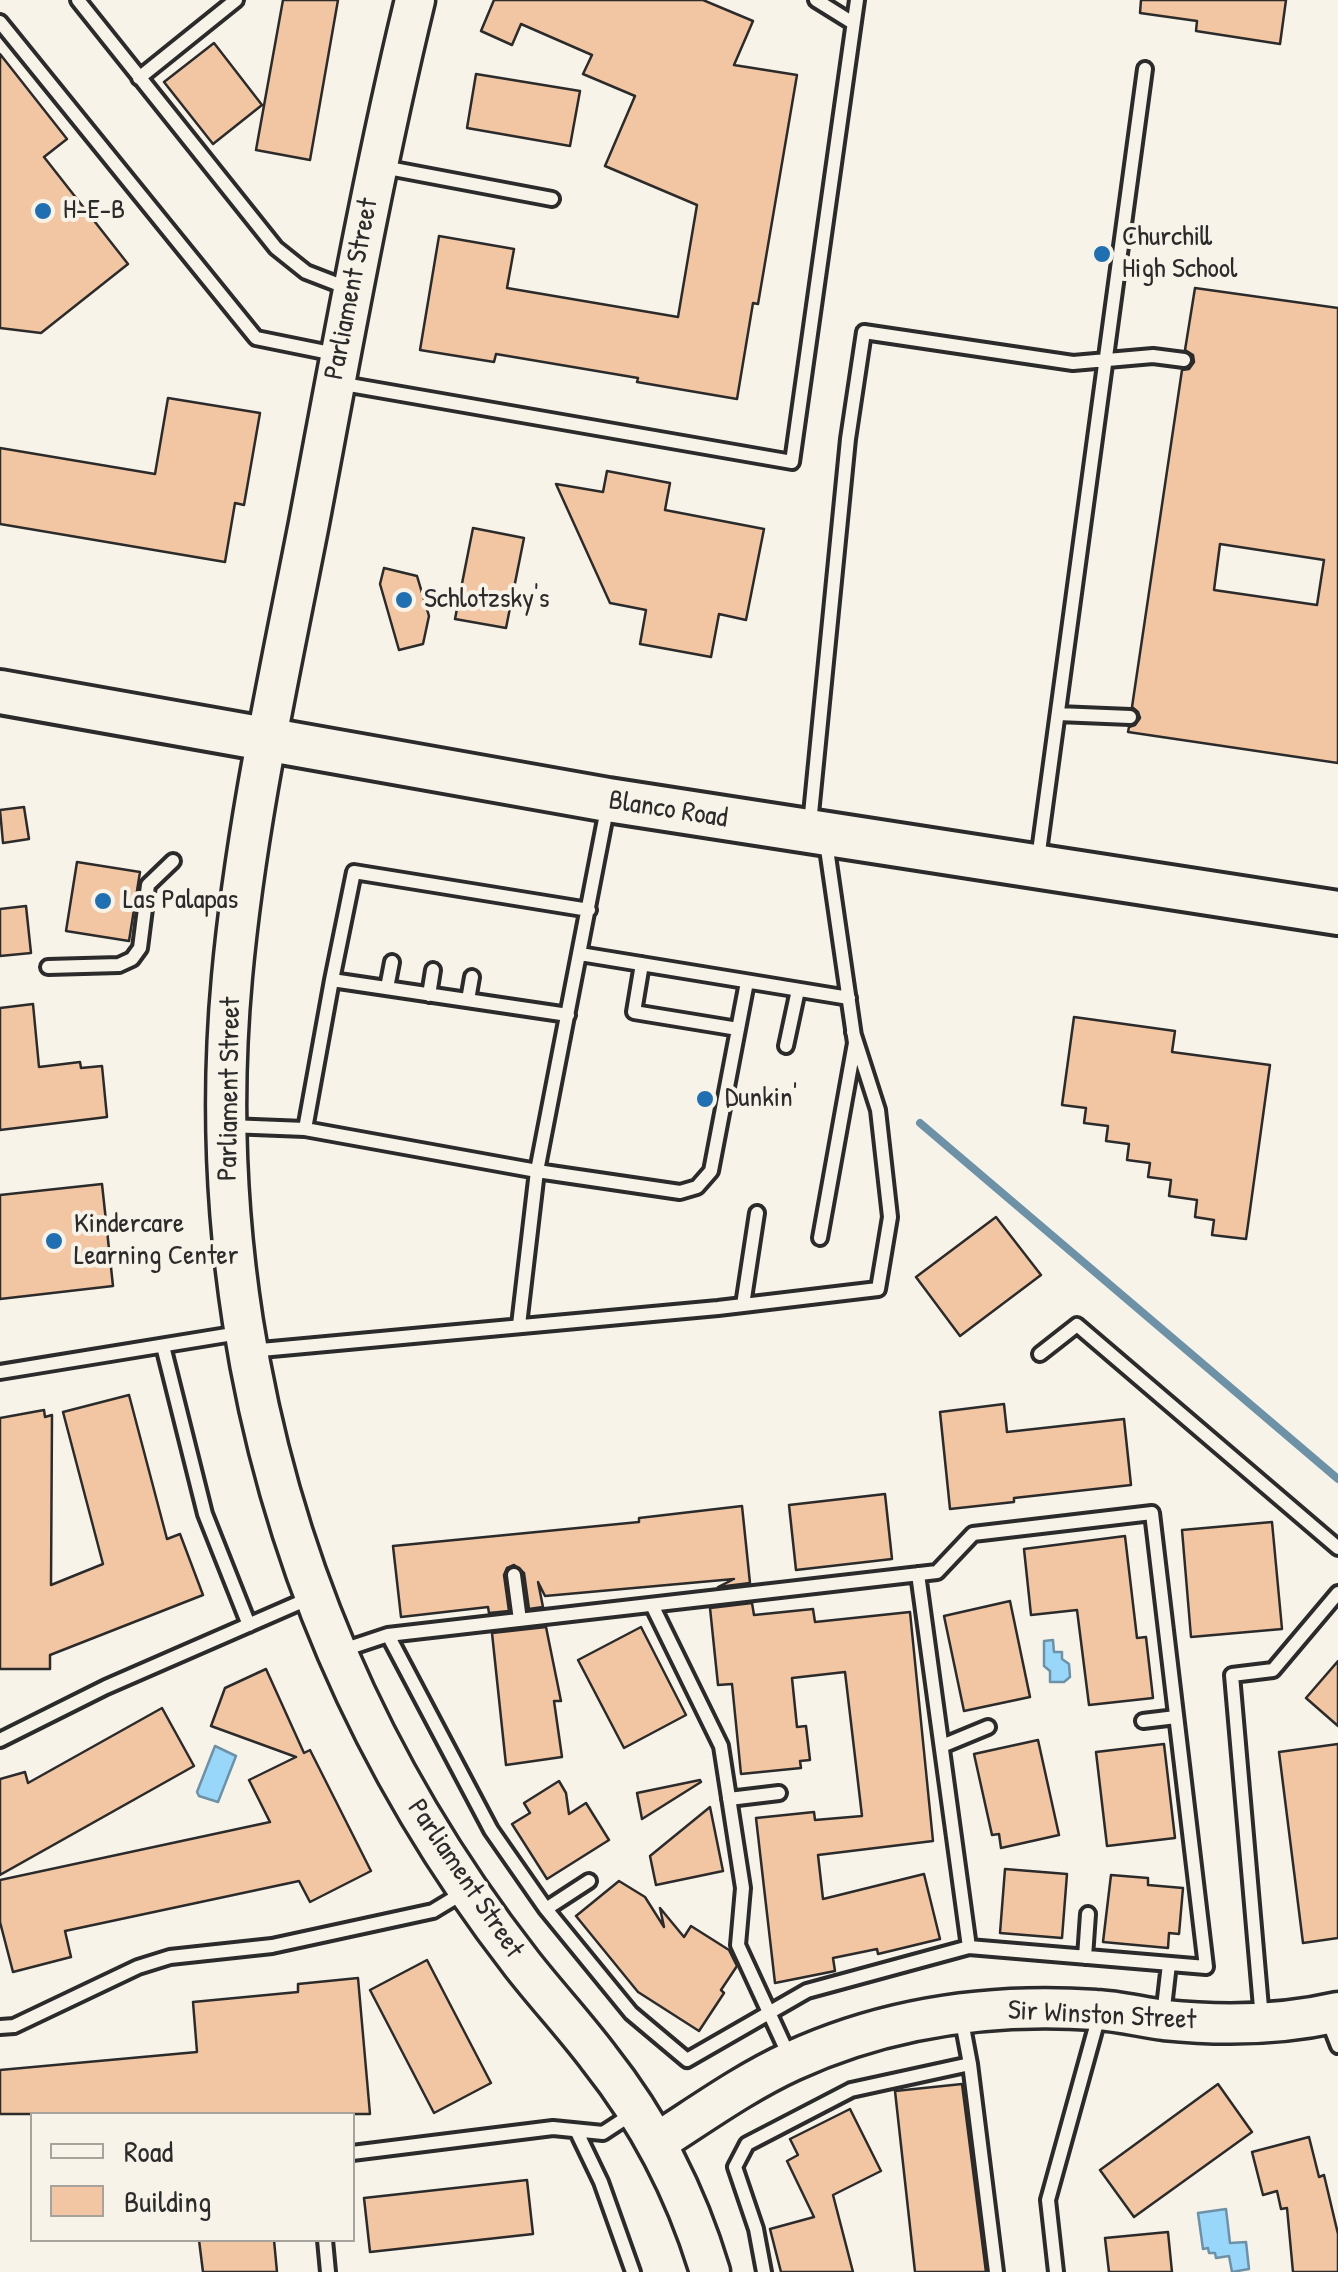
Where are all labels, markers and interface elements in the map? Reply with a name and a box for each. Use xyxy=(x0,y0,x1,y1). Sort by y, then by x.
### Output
place label: H-E-B xyxy=(63,194,125,228)
street label: Parliament Street xyxy=(318,195,386,383)
marker: H-E-B xyxy=(32,200,54,222)
place label: Churchill High School xyxy=(1122,221,1238,287)
marker: Churchill High School xyxy=(1091,243,1113,265)
place label: Schlotzsky's xyxy=(424,583,549,617)
marker: Schlotzsky's xyxy=(393,589,415,611)
street label: Blanco Road xyxy=(606,784,730,836)
place label: Las Palapas xyxy=(123,884,238,918)
marker: Las Palapas xyxy=(92,890,114,912)
street label: Parliament Street xyxy=(212,997,248,1181)
place label: Dunkin' xyxy=(725,1082,797,1116)
marker: Dunkin' xyxy=(694,1088,716,1110)
place label: Kindercare Learning Center xyxy=(74,1208,238,1274)
marker: Kindercare Learning Center xyxy=(43,1230,65,1252)
street label: Parliament Street xyxy=(400,1793,530,1965)
street label: Sir Winston Street xyxy=(1007,1994,1197,2038)
legend xyxy=(30,2112,355,2242)
text: Road xyxy=(124,2131,173,2171)
text: Building xyxy=(124,2181,211,2221)

